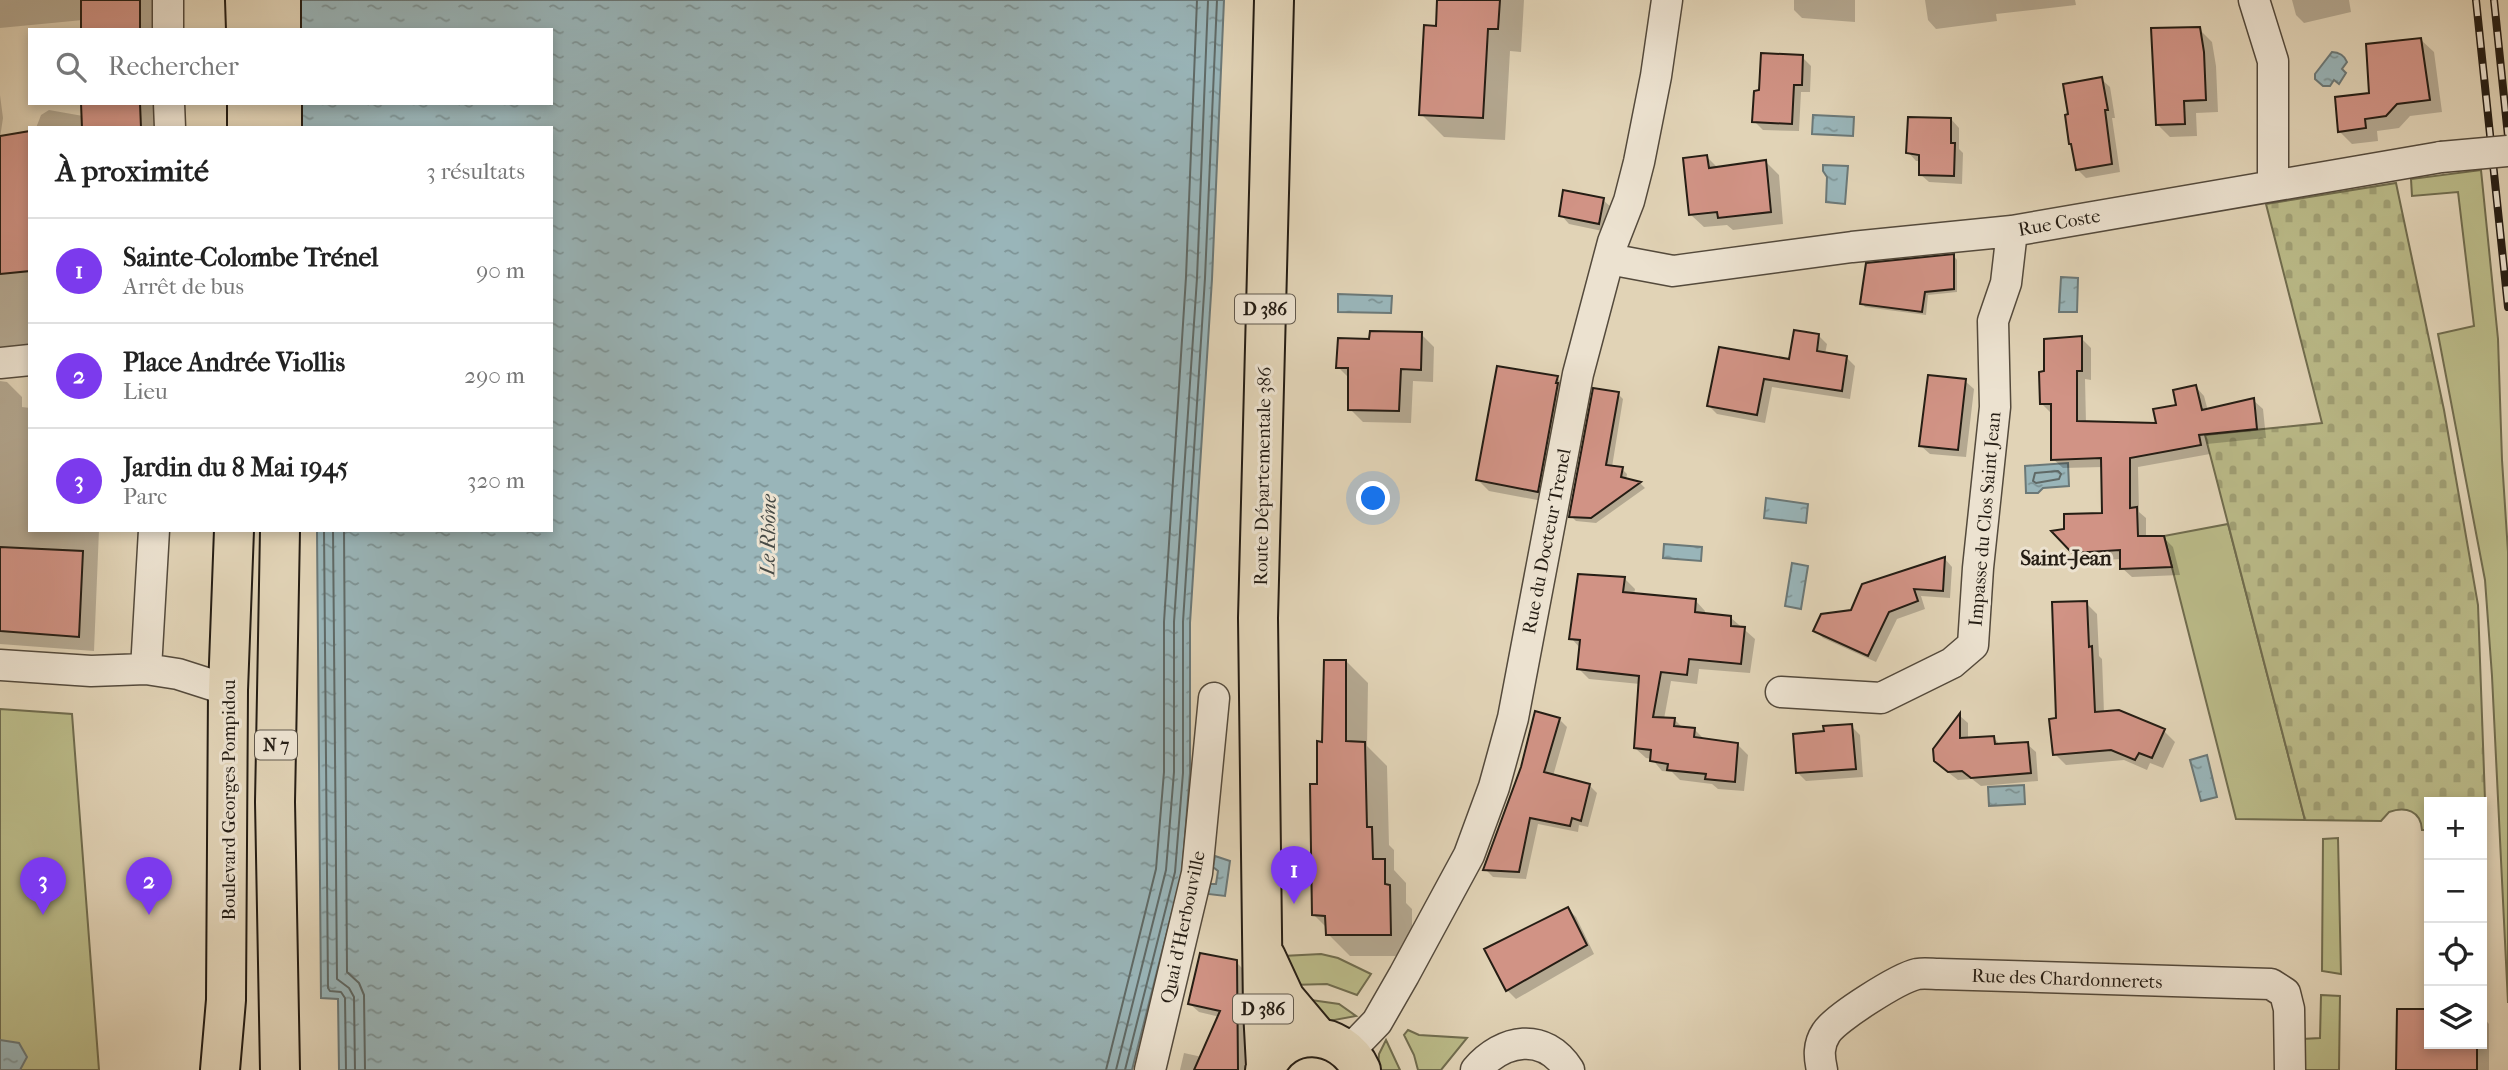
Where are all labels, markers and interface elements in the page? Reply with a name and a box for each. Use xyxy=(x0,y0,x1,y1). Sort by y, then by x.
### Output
search box xyxy=(28,28,553,105)
icon: search xyxy=(52,48,90,86)
text: Rechercher xyxy=(108,51,239,82)
text: À proximité xyxy=(56,154,209,189)
text: 3 résultats xyxy=(426,158,525,185)
street label: Rue Coste xyxy=(2016,205,2102,241)
text: Sainte-Colombe Trénel xyxy=(123,242,378,273)
text: 1 xyxy=(75,257,83,284)
text: 90 m xyxy=(476,257,525,284)
text: Arrêt de bus xyxy=(123,273,244,300)
road number: D 386 xyxy=(1235,295,1295,324)
text: Place Andrée Viollis xyxy=(123,347,345,378)
text: 2 xyxy=(73,362,85,389)
text: 290 m xyxy=(464,362,525,389)
street label: Route Départementale 386 xyxy=(1250,366,1276,586)
text: Lieu xyxy=(123,378,168,405)
street label: Impasse du Clos Saint Jean xyxy=(1965,411,2005,627)
street label: Rue du Docteur Trenel xyxy=(1518,446,1576,636)
text: Jardin du 8 Mai 1945 xyxy=(123,452,348,483)
text: 3 xyxy=(74,467,84,494)
text: 320 m xyxy=(467,467,525,494)
your location xyxy=(1356,481,1390,515)
text: Parc xyxy=(123,483,167,510)
water label: Le Rhône xyxy=(755,494,781,578)
district label: Saint-Jean xyxy=(2020,546,2113,570)
street label: Boulevard Georges Pompidou xyxy=(218,679,240,920)
road number: N 7 xyxy=(255,730,297,760)
map controls xyxy=(2424,797,2487,1049)
button: + xyxy=(2424,797,2487,860)
pin: 1 xyxy=(1271,846,1317,904)
street label: Quai d'Herbouville xyxy=(1156,849,1210,1006)
pin: 3 xyxy=(20,857,66,915)
pin: 2 xyxy=(126,857,172,915)
button: − xyxy=(2424,860,2487,923)
button: locate xyxy=(2424,923,2487,986)
street label: Rue des Chardonnerets xyxy=(1971,965,2163,993)
button: layers xyxy=(2424,986,2487,1049)
road number: D 386 xyxy=(1233,994,1293,1024)

